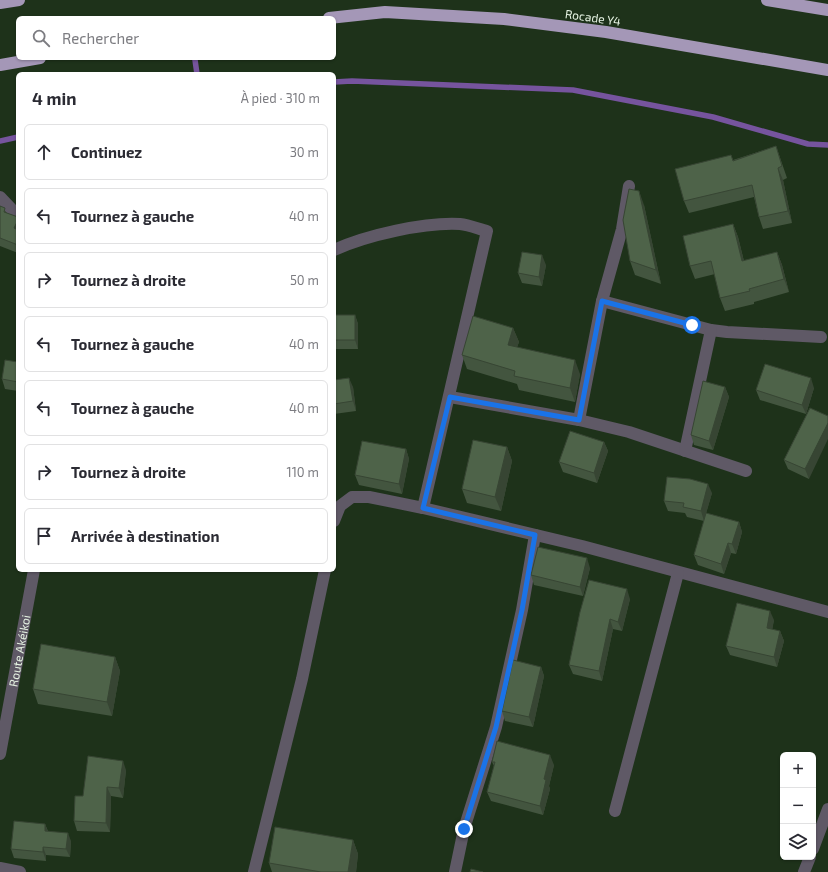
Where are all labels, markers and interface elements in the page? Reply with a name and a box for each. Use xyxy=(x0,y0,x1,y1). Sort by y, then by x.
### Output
street label: Rocade Y4 xyxy=(564,6,622,28)
search box xyxy=(16,16,336,60)
icon: search xyxy=(30,27,52,49)
text: Rechercher xyxy=(62,29,139,47)
text: 4 min xyxy=(32,88,76,108)
text: À pied · 310 m xyxy=(241,90,320,106)
icon: ahead xyxy=(33,141,55,163)
text: Continuez xyxy=(71,143,142,161)
text: 30 m xyxy=(290,144,319,160)
icon: left xyxy=(33,205,55,227)
text: Tournez à gauche xyxy=(71,207,194,225)
text: 40 m xyxy=(289,208,319,224)
icon: right xyxy=(33,269,55,291)
text: Tournez à droite xyxy=(71,271,186,289)
text: 50 m xyxy=(290,272,319,288)
route start xyxy=(683,316,701,334)
icon: left xyxy=(33,333,55,355)
text: Tournez à gauche xyxy=(71,335,194,353)
text: 40 m xyxy=(289,336,319,352)
icon: left xyxy=(33,397,55,419)
text: Tournez à gauche xyxy=(71,399,194,417)
text: 40 m xyxy=(289,400,319,416)
icon: right xyxy=(33,461,55,483)
text: Tournez à droite xyxy=(71,463,186,481)
text: 110 m xyxy=(287,464,319,480)
icon: arrive xyxy=(33,525,55,547)
text: Arrivée à destination xyxy=(71,527,219,545)
street label: Route Akéikoi xyxy=(6,614,33,688)
map controls xyxy=(780,752,816,860)
button: + xyxy=(780,752,816,788)
button: − xyxy=(780,788,816,824)
route end xyxy=(455,820,473,838)
button: layers xyxy=(780,824,816,860)

